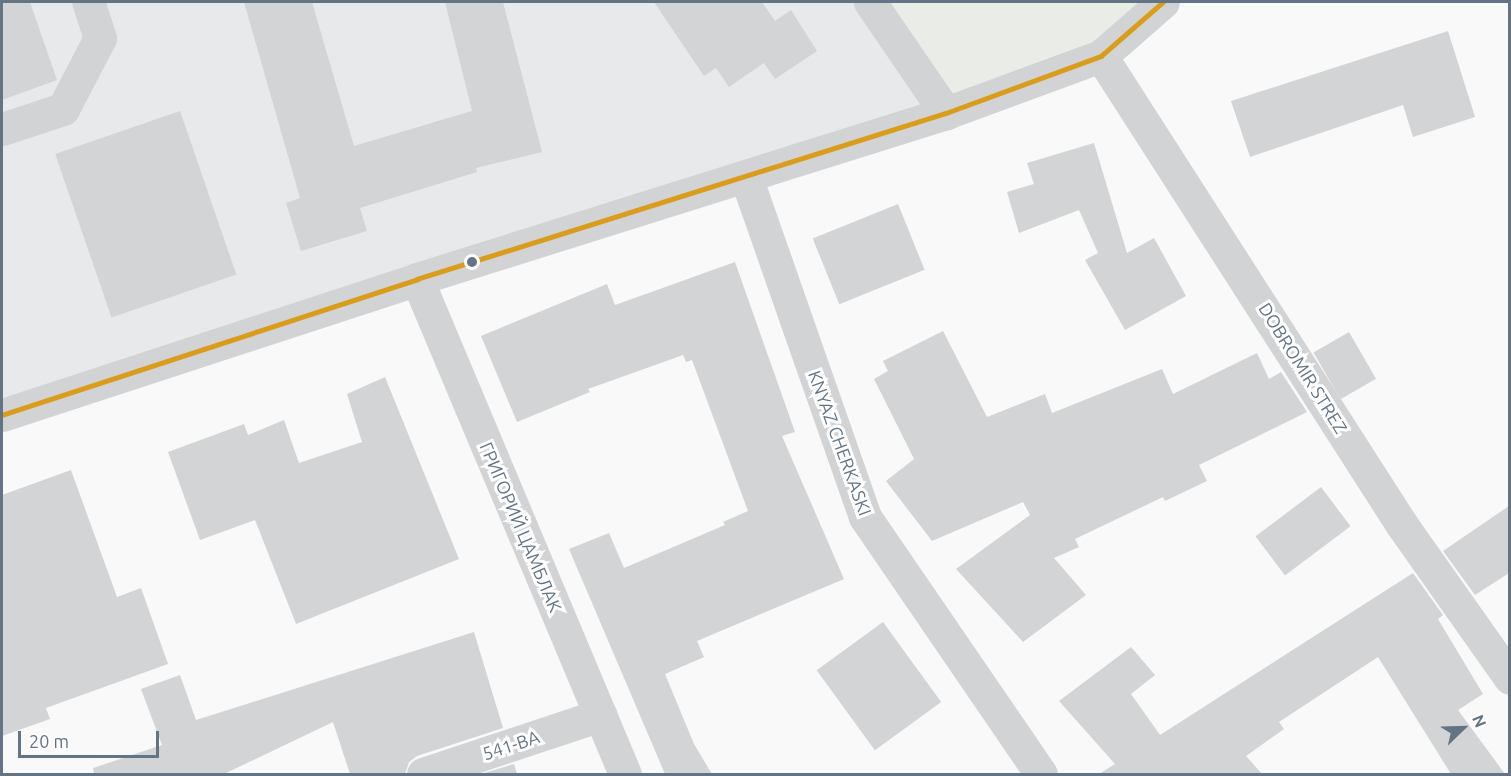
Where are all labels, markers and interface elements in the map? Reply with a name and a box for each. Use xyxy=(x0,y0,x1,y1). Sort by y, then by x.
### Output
unlabelled marker xyxy=(466,256,478,268)
street label: DOBROMIR STREZ xyxy=(1254,299,1352,437)
street label: KNYAZ CHERKASKI xyxy=(804,368,876,518)
street label: ГРИГОРИЙ ЦАМБЛАК xyxy=(475,439,567,615)
north arrow xyxy=(1433,698,1493,758)
text: N xyxy=(1469,712,1490,730)
scale bar xyxy=(21,719,162,757)
street label: 541-ВА xyxy=(480,726,542,764)
text: 20 m xyxy=(29,731,69,751)

